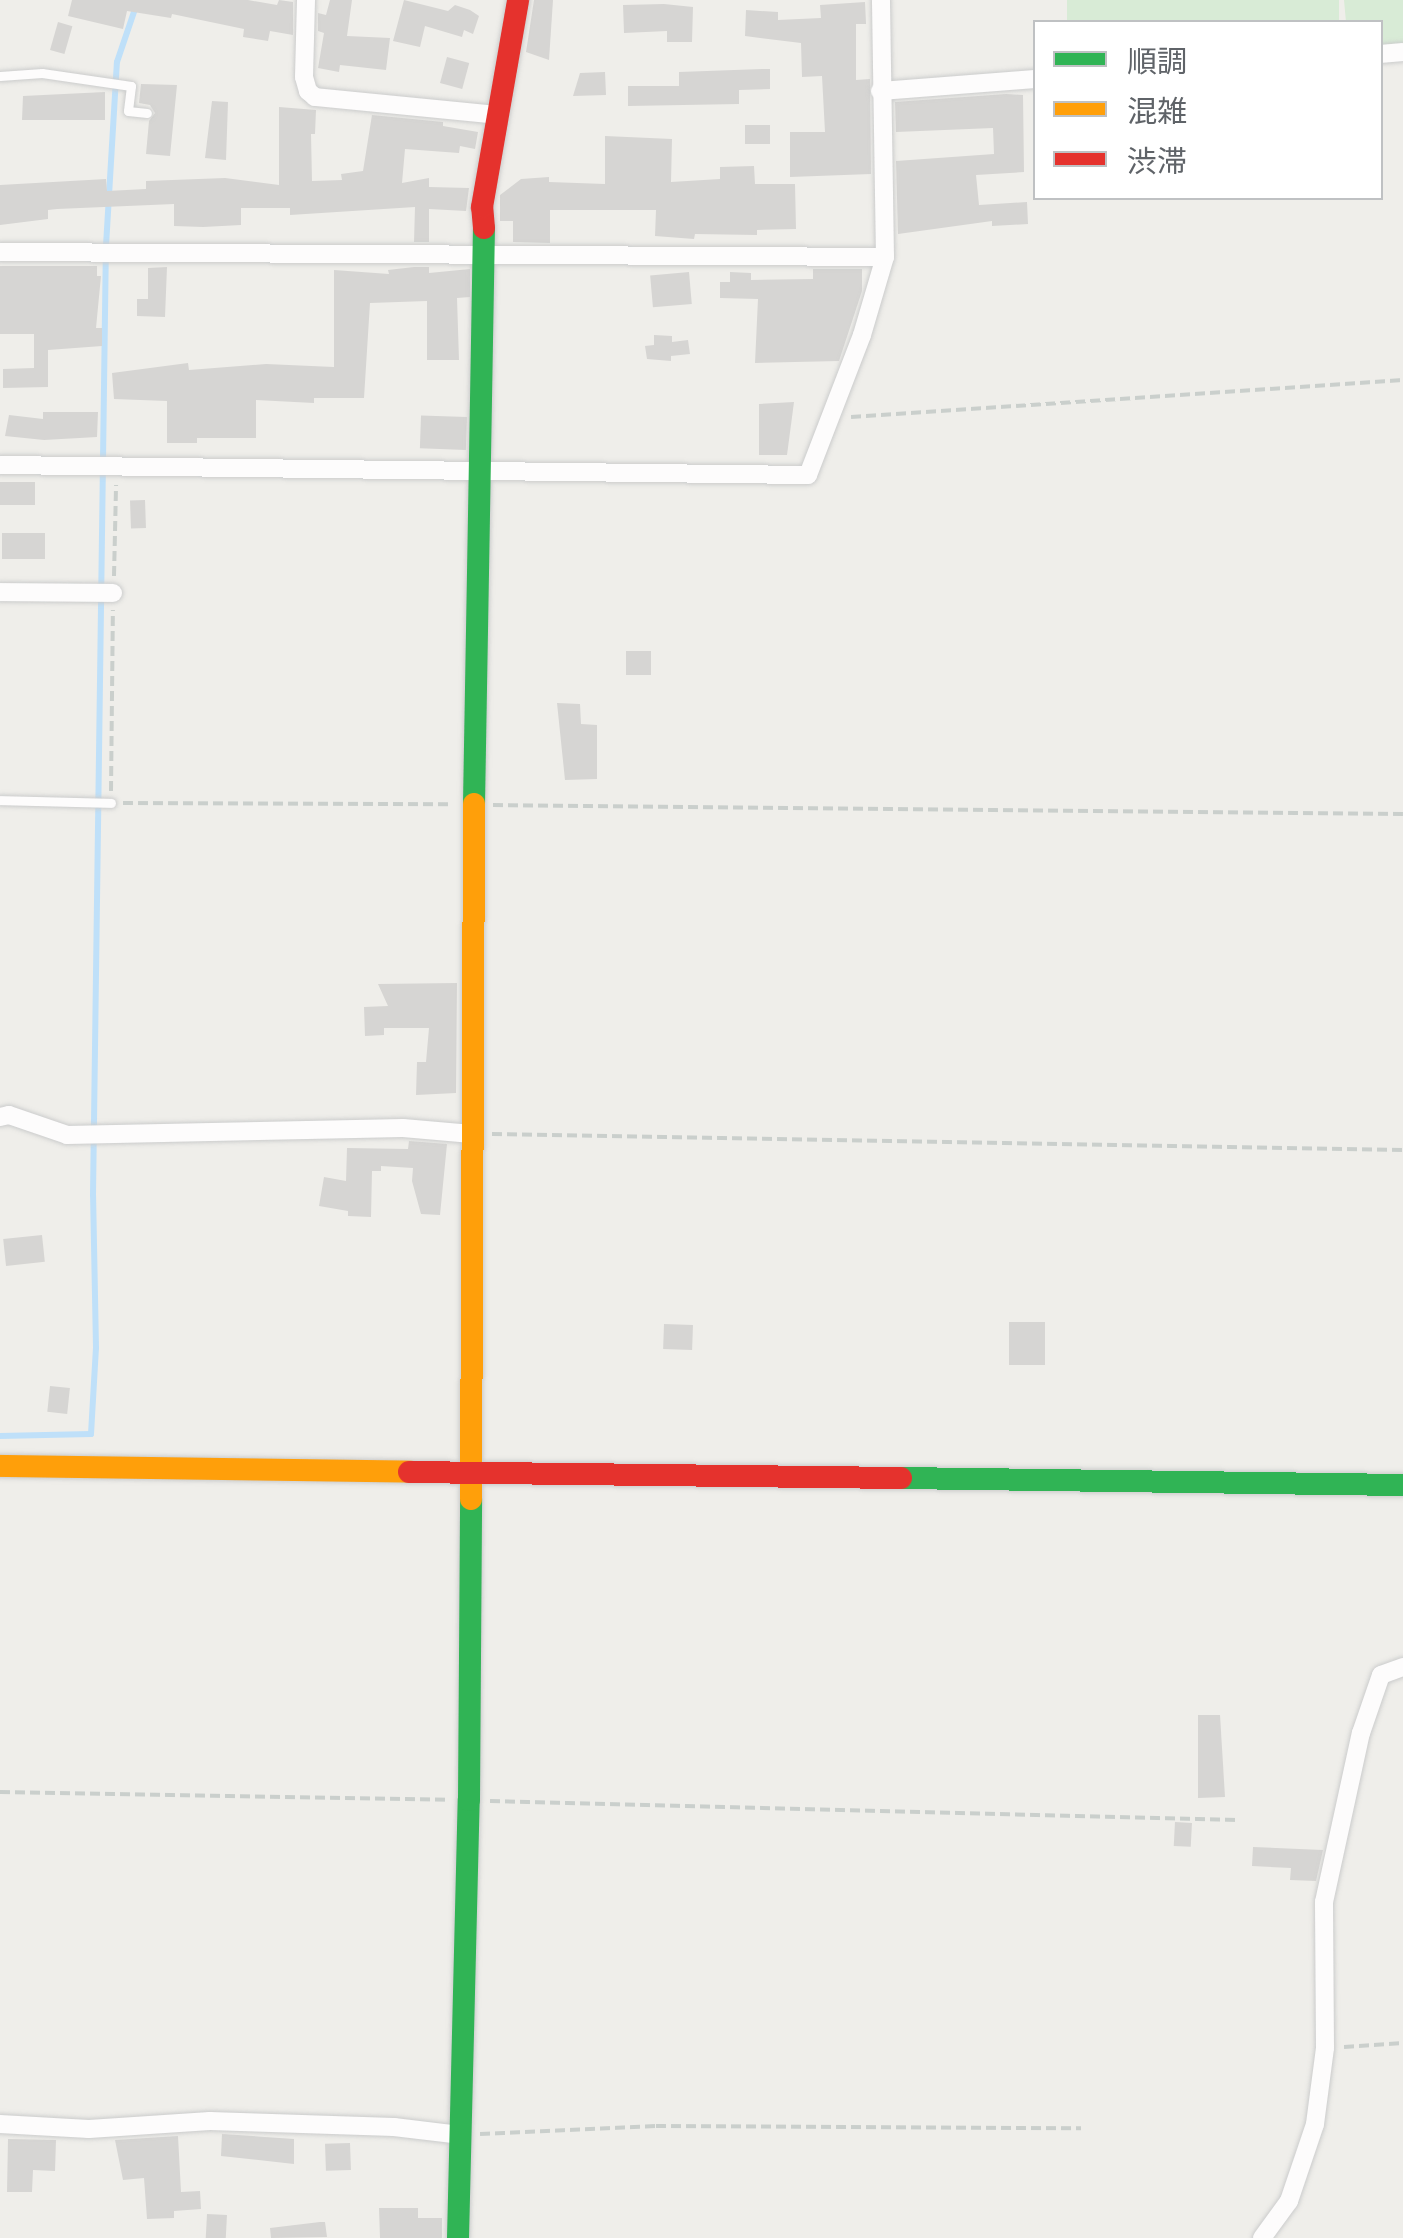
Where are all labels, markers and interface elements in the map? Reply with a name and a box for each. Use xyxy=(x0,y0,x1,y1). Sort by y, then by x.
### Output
legend xyxy=(1033,20,1383,200)
text: 順調 xyxy=(1127,42,1187,78)
text: 混雑 xyxy=(1127,92,1187,128)
text: 渋滞 xyxy=(1127,142,1187,178)

